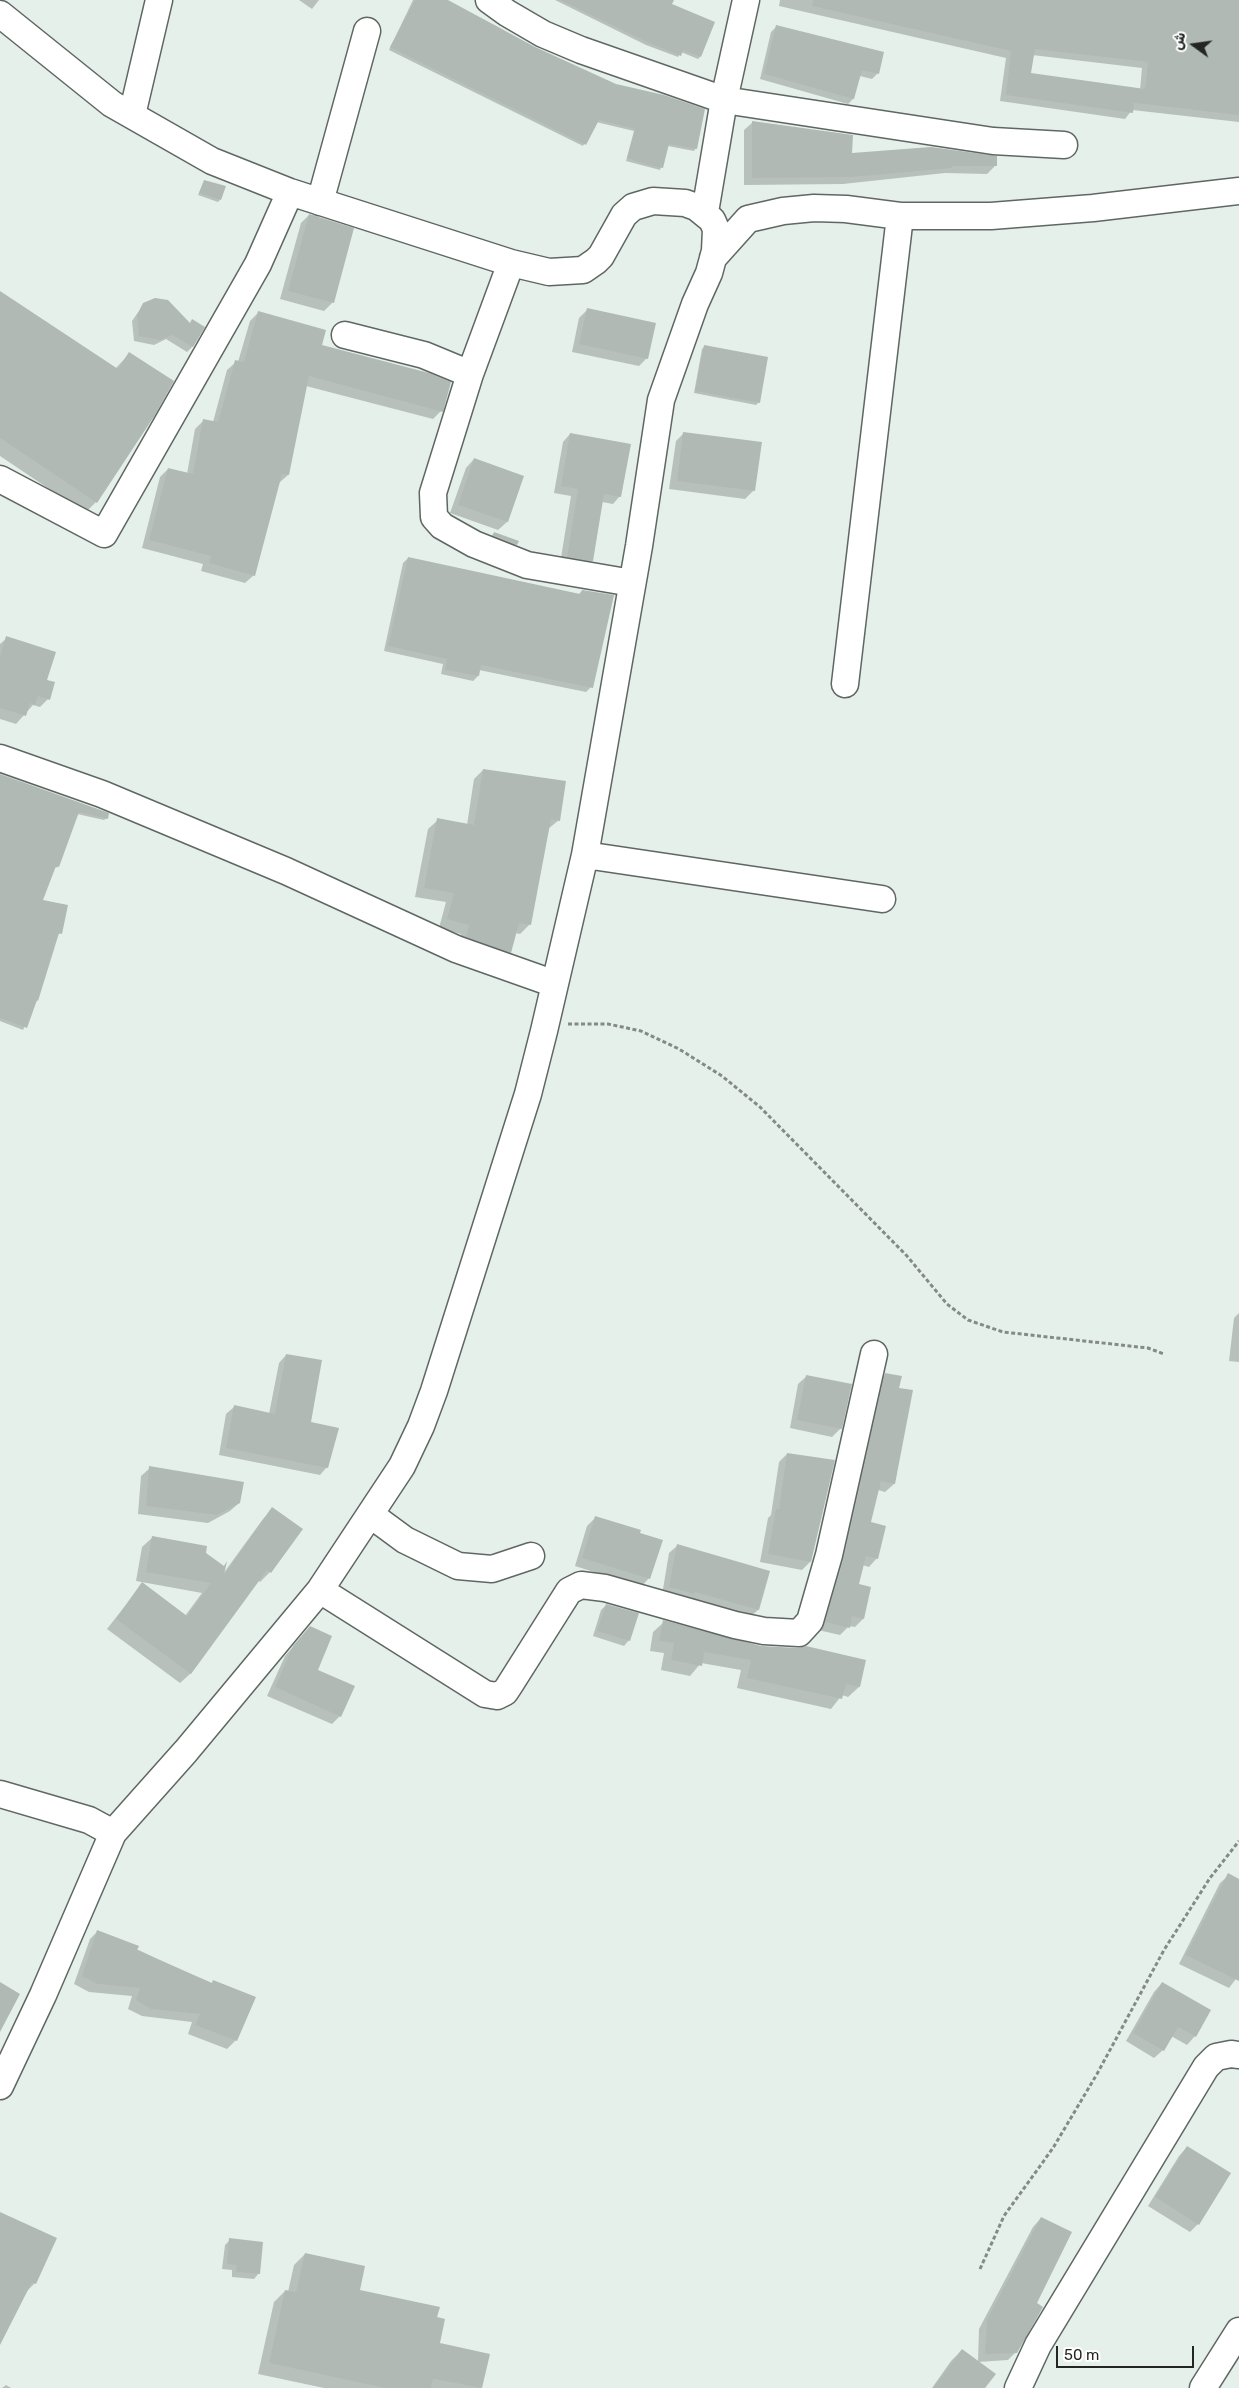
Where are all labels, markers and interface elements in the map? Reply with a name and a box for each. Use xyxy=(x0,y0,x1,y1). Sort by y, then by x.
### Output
north arrow xyxy=(1169,20,1219,70)
text: ش xyxy=(1169,31,1189,52)
scale bar xyxy=(1059,2336,1196,2368)
text: 50 m xyxy=(1064,2346,1099,2364)

